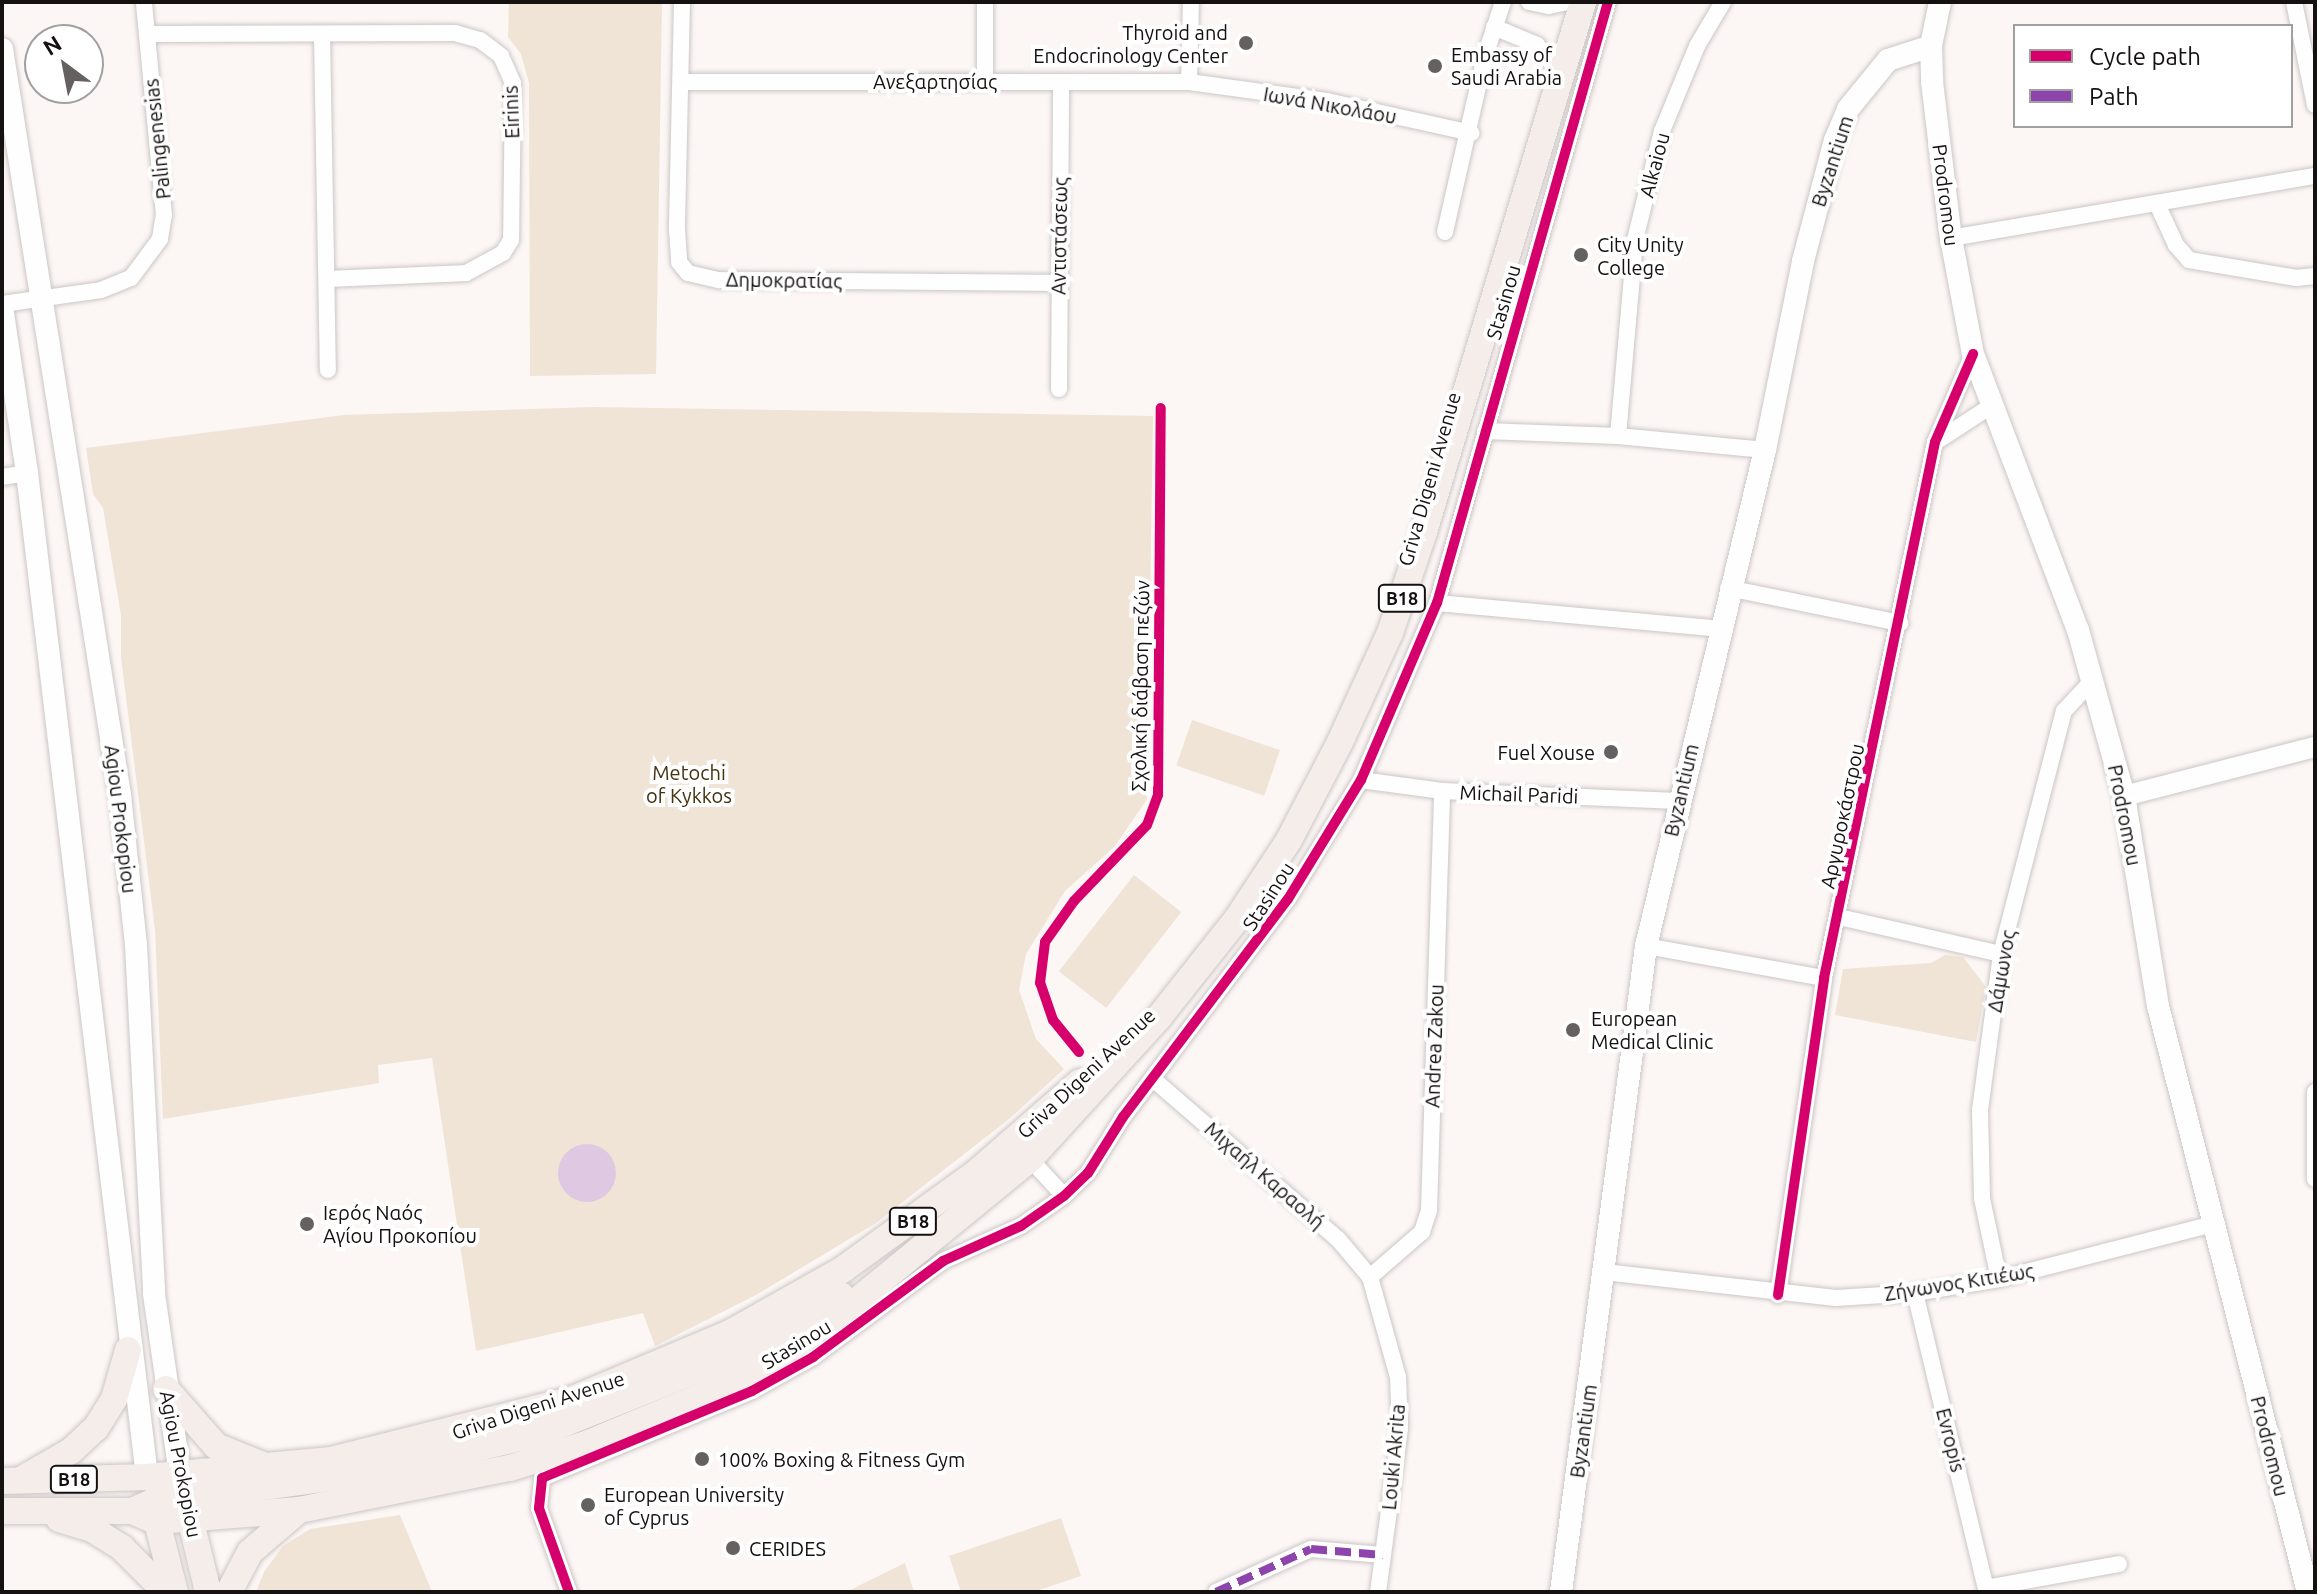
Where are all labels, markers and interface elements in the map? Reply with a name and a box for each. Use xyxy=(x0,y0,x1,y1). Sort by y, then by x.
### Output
place label: Thyroid and Endocrinology Center xyxy=(1033,20,1228,67)
north arrow xyxy=(24,24,104,104)
legend xyxy=(2013,24,2293,128)
text: N xyxy=(38,30,66,60)
marker: Thyroid and Endocrinology Center xyxy=(1235,32,1257,54)
place label: Embassy of Saudi Arabia xyxy=(1451,42,1562,89)
text: Cycle path xyxy=(2089,43,2201,70)
marker: Embassy of Saudi Arabia xyxy=(1426,57,1444,75)
street label: Ανεξαρτησίας xyxy=(873,69,997,93)
street label: Palingenesias xyxy=(139,78,175,200)
street label: Ιωνά Νικολάου xyxy=(1262,81,1398,129)
text: Path xyxy=(2089,83,2139,110)
street label: Eirinis xyxy=(498,85,524,139)
street label: Byzantium xyxy=(1806,112,1858,210)
street label: Alkaiou xyxy=(1634,130,1674,200)
street label: Prodromou xyxy=(1928,143,1964,247)
street label: Αντιστάσεως xyxy=(1046,177,1072,295)
place label: City Unity College xyxy=(1597,232,1684,279)
marker: City Unity College xyxy=(1572,246,1590,264)
street label: Stasinou xyxy=(1481,262,1525,342)
street label: Δημοκρατίας xyxy=(726,267,842,293)
street label: Griva Digeni Avenue xyxy=(1393,389,1465,569)
street label: Σχολική διάβαση πεζών xyxy=(1126,580,1154,792)
road number: B18 xyxy=(1376,584,1428,612)
place label: Fuel Xouse xyxy=(1498,740,1595,764)
street label: Byzantium xyxy=(1659,741,1703,839)
street label: Αργυροκάστρου xyxy=(1815,741,1869,891)
street label: Agiou Prokopiou xyxy=(100,743,142,895)
marker: Fuel Xouse xyxy=(1602,743,1620,761)
park label: Metochi of Kykkos xyxy=(646,760,732,807)
street label: Prodromou xyxy=(2103,762,2147,868)
street label: Michail Paridi xyxy=(1459,780,1579,808)
street label: Stasinou xyxy=(1237,857,1299,935)
street label: Δάμωνος xyxy=(1982,928,2020,1014)
street label: Andrea Zakou xyxy=(1420,984,1448,1108)
street label: Griva Digeni Avenue xyxy=(1012,1003,1160,1143)
place label: European Medical Clinic xyxy=(1591,1006,1713,1053)
marker: European Medical Clinic xyxy=(1562,1019,1584,1041)
street label: Μιχαήλ Καραολή xyxy=(1200,1116,1330,1234)
place label: Ιερός Ναός Αγίου Προκοπίου xyxy=(323,1200,477,1247)
road number: B18 xyxy=(887,1207,939,1235)
marker: Ιερός Ναός Αγίου Προκοπίου xyxy=(298,1215,316,1233)
street label: Ζήνωνος Κιτιέως xyxy=(1882,1258,2036,1306)
street label: Stasinou xyxy=(757,1314,835,1374)
street label: Griva Digeni Avenue xyxy=(449,1366,627,1444)
street label: Byzantium xyxy=(1565,1382,1601,1480)
street label: Agiou Prokopiou xyxy=(155,1388,207,1540)
street label: Prodromou xyxy=(2246,1393,2294,1499)
street label: Louki Akrita xyxy=(1376,1403,1410,1511)
street label: Evropis xyxy=(1931,1405,1971,1475)
place label: 100% Boxing & Fitness Gym xyxy=(718,1447,965,1471)
marker: 100% Boxing & Fitness Gym xyxy=(693,1450,711,1468)
road number: B18 xyxy=(48,1465,100,1493)
place label: European University of Cyprus xyxy=(604,1482,784,1529)
marker: European University of Cyprus xyxy=(579,1496,597,1514)
place label: CERIDES xyxy=(749,1536,826,1560)
marker: CERIDES xyxy=(724,1539,742,1557)

